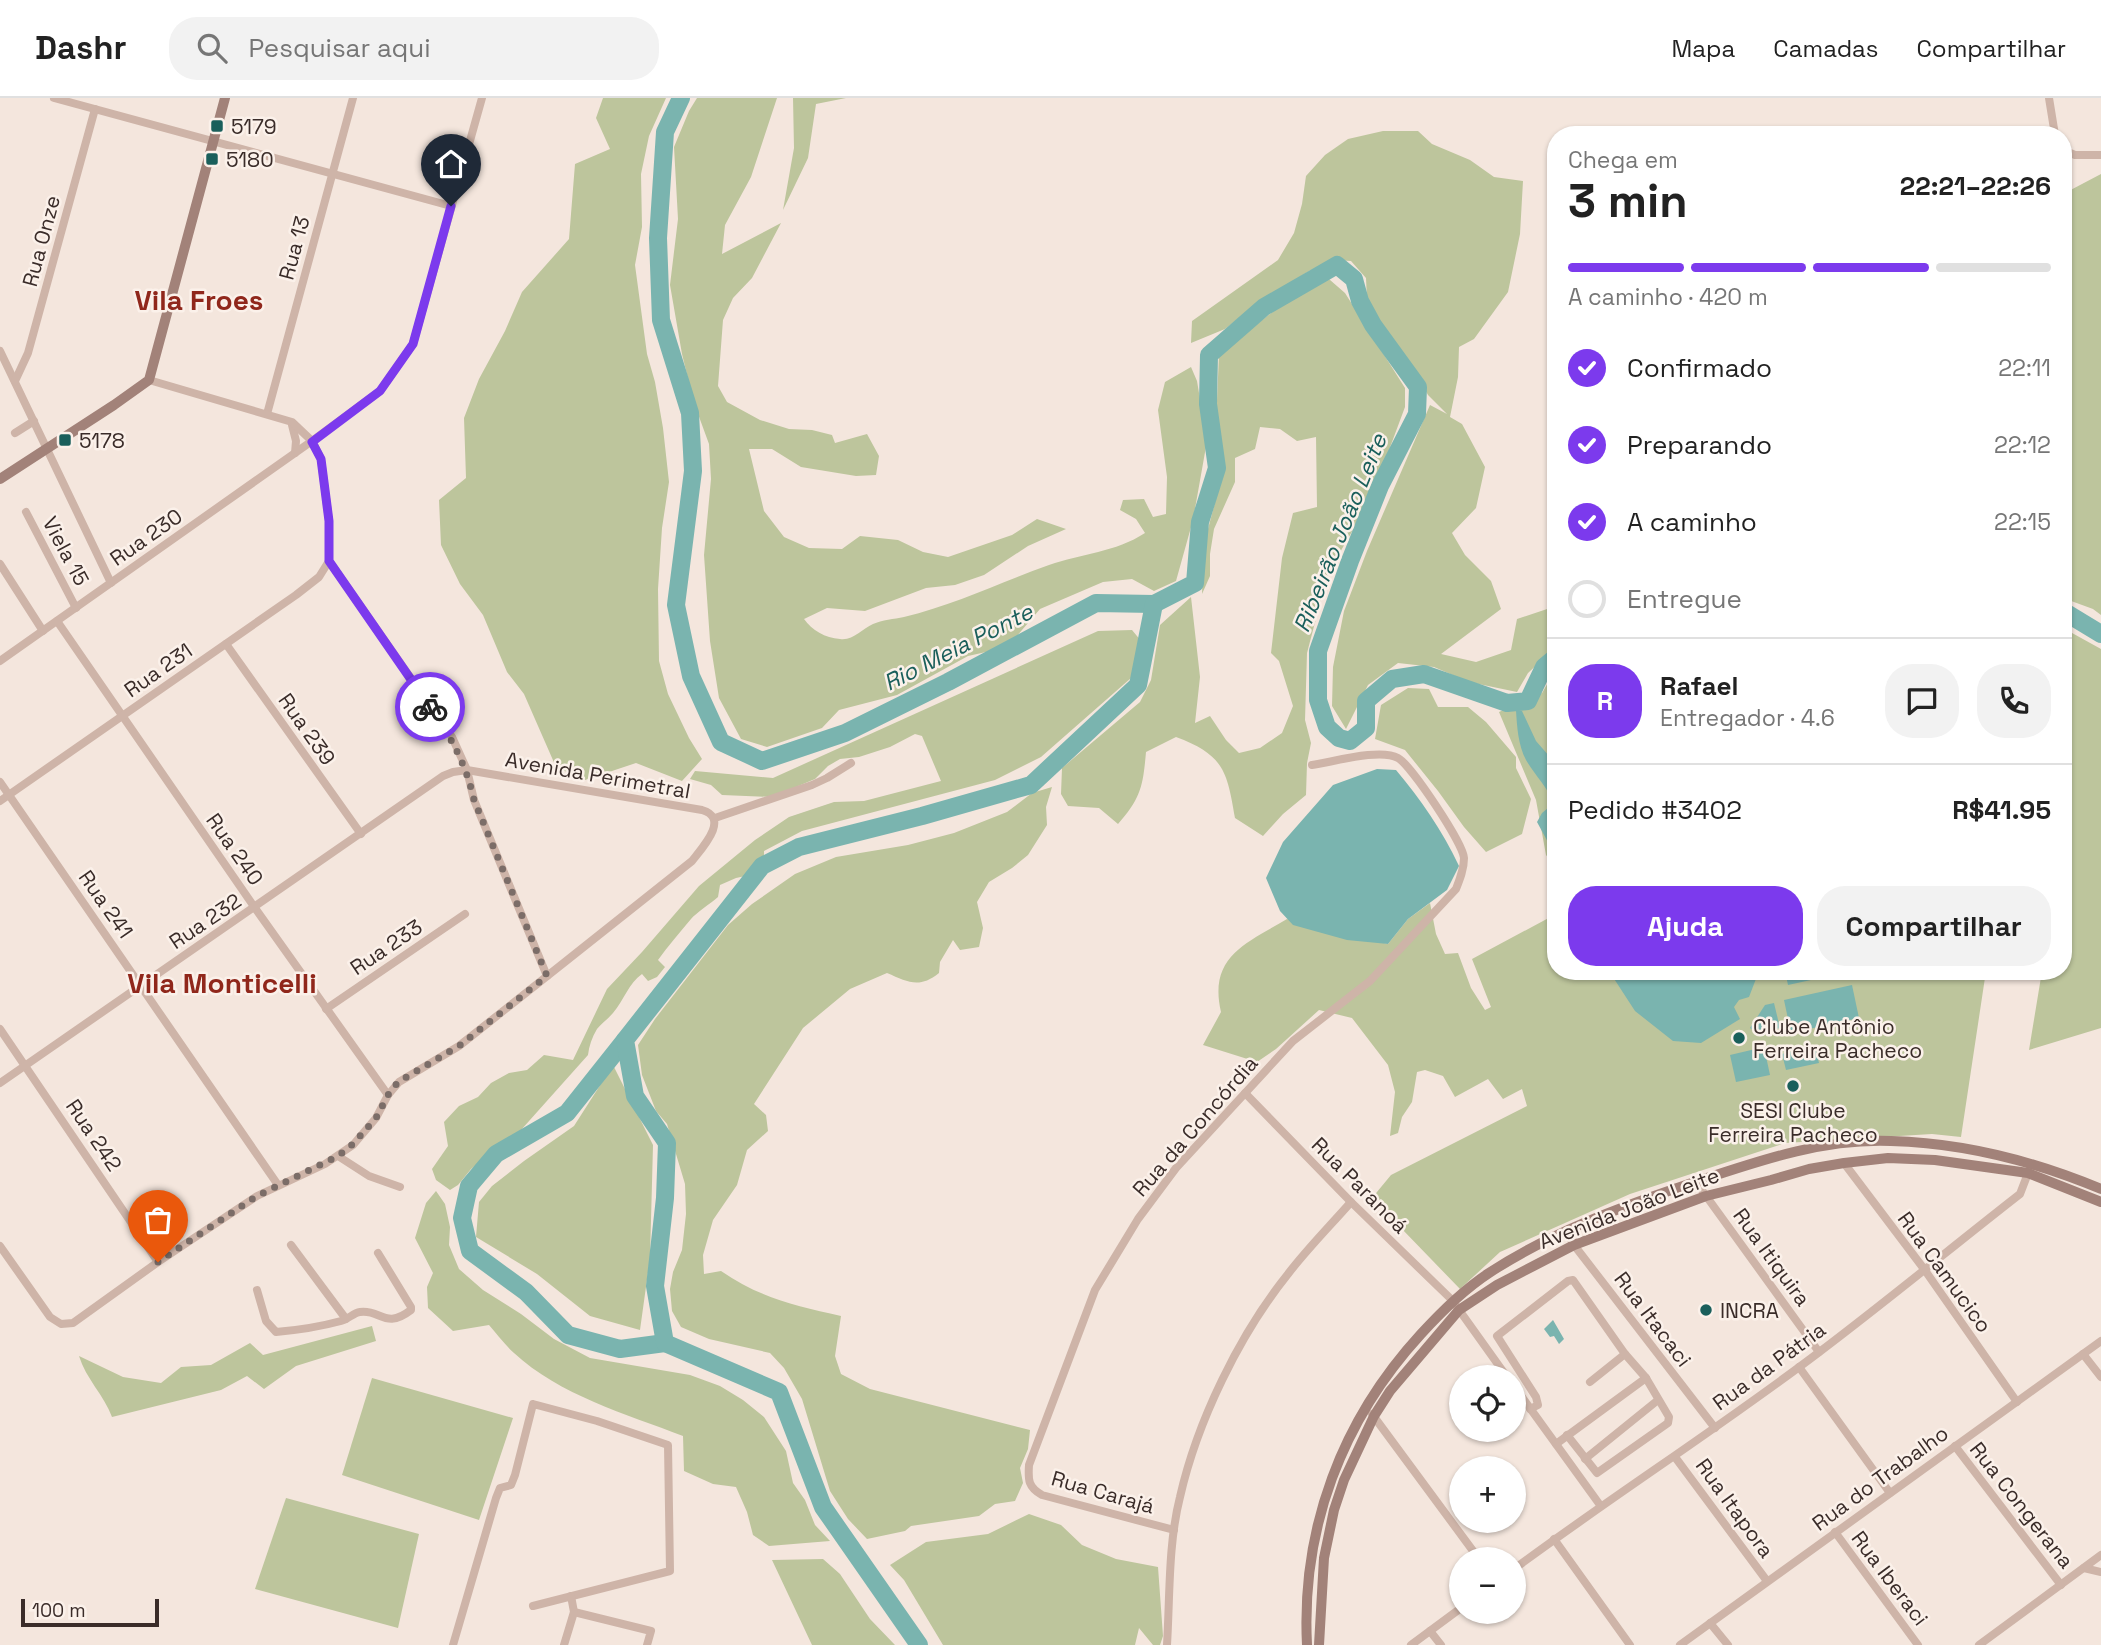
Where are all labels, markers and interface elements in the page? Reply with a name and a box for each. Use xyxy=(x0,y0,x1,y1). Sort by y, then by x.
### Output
search box xyxy=(169,17,659,80)
text: Dashr xyxy=(35,27,127,69)
icon: search xyxy=(193,29,231,67)
text: Pesquisar aqui xyxy=(249,31,431,65)
text: Mapa xyxy=(1671,33,1735,64)
text: Camadas xyxy=(1773,33,1878,64)
text: Compartilhar xyxy=(1916,33,2066,64)
place label: 5179 xyxy=(231,113,277,140)
marker: 5179 xyxy=(209,118,225,134)
pin xyxy=(421,134,481,206)
icon: home xyxy=(432,145,470,183)
text: Chega em xyxy=(1568,145,1678,175)
place label: 5180 xyxy=(226,146,274,173)
marker: 5180 xyxy=(204,151,220,167)
text: 22:21–22:26 xyxy=(1900,169,2051,203)
text: 3 min xyxy=(1568,172,1688,230)
street label: Rua Onze xyxy=(16,192,66,290)
street label: Rua 13 xyxy=(273,213,315,283)
district label: Vila Froes xyxy=(135,282,264,318)
text: A caminho · 420 m xyxy=(1568,282,1768,312)
icon: check xyxy=(1568,349,1606,387)
text: Confirmado xyxy=(1627,351,1772,385)
text: 22:11 xyxy=(1998,353,2051,383)
icon: check xyxy=(1568,426,1606,464)
place label: 5178 xyxy=(79,427,125,454)
water label: Ribeirão João Leite xyxy=(1287,428,1394,637)
text: Preparando xyxy=(1627,428,1772,462)
text: 22:12 xyxy=(1994,430,2051,460)
marker: 5178 xyxy=(57,432,73,448)
street label: Rua 230 xyxy=(105,502,187,572)
icon: check xyxy=(1568,503,1606,541)
text: A caminho xyxy=(1627,505,1757,539)
text: 22:15 xyxy=(1994,507,2051,537)
street label: Viela 15 xyxy=(37,512,95,590)
text: Entregue xyxy=(1627,582,1742,616)
water label: Rio Meia Ponte xyxy=(878,596,1039,698)
street label: Rua 231 xyxy=(119,637,197,703)
button: chat xyxy=(1885,664,1959,738)
button: phone xyxy=(1977,664,2051,738)
text: Rafael xyxy=(1660,669,1738,703)
courier xyxy=(395,672,465,742)
text: R xyxy=(1597,684,1613,718)
street label: Rua 239 xyxy=(273,688,341,770)
icon: bike xyxy=(411,688,449,726)
text: Entregador · 4.6 xyxy=(1660,703,1835,733)
street label: Avenida Perimetral xyxy=(503,745,693,805)
text: Pedido #3402 xyxy=(1568,793,1742,827)
text: R$41.95 xyxy=(1952,793,2051,827)
street label: Rua 240 xyxy=(200,808,270,890)
street label: Rua 241 xyxy=(73,865,139,943)
button: Ajuda xyxy=(1568,886,1803,966)
button: Compartilhar xyxy=(1817,886,2051,966)
street label: Rua 232 xyxy=(164,887,246,955)
street label: Rua 233 xyxy=(345,913,427,981)
district label: Vila Monticelli xyxy=(127,965,317,1001)
place label: Clube Antônio Ferreira Pacheco xyxy=(1753,1013,1922,1064)
marker: Clube Antônio Ferreira Pacheco xyxy=(1731,1030,1747,1046)
street label: Rua da Concórdia xyxy=(1127,1050,1263,1202)
marker: SESI Clube Ferreira Pacheco xyxy=(1785,1078,1801,1094)
street label: Rua 242 xyxy=(60,1094,128,1176)
place label: SESI Clube Ferreira Pacheco xyxy=(1708,1097,1878,1148)
street label: Rua Paranoá xyxy=(1306,1131,1414,1239)
street label: Avenida João Leite xyxy=(1535,1161,1723,1255)
pin xyxy=(128,1190,188,1262)
icon: bag xyxy=(139,1201,177,1239)
street label: Rua Itiquira xyxy=(1727,1203,1817,1311)
street label: Rua Camucico xyxy=(1892,1206,1998,1338)
street label: Rua Itacaci xyxy=(1608,1266,1698,1372)
place label: INCRA xyxy=(1720,1297,1779,1324)
marker: INCRA xyxy=(1698,1302,1714,1318)
street label: Rua da Pátria xyxy=(1707,1316,1831,1416)
map controls xyxy=(1449,1365,1526,1624)
button: locate xyxy=(1449,1365,1526,1442)
street label: Rua do Trabalho xyxy=(1807,1419,1953,1537)
street label: Rua Congerana xyxy=(1964,1436,2080,1574)
street label: Rua Itapora xyxy=(1690,1453,1780,1563)
button: + xyxy=(1449,1456,1526,1533)
street label: Rua Carajá xyxy=(1048,1464,1158,1520)
street label: Rua Iberaci xyxy=(1846,1525,1934,1631)
button: − xyxy=(1449,1547,1526,1624)
scale bar xyxy=(21,1596,159,1628)
text: 100 m xyxy=(32,1598,86,1623)

